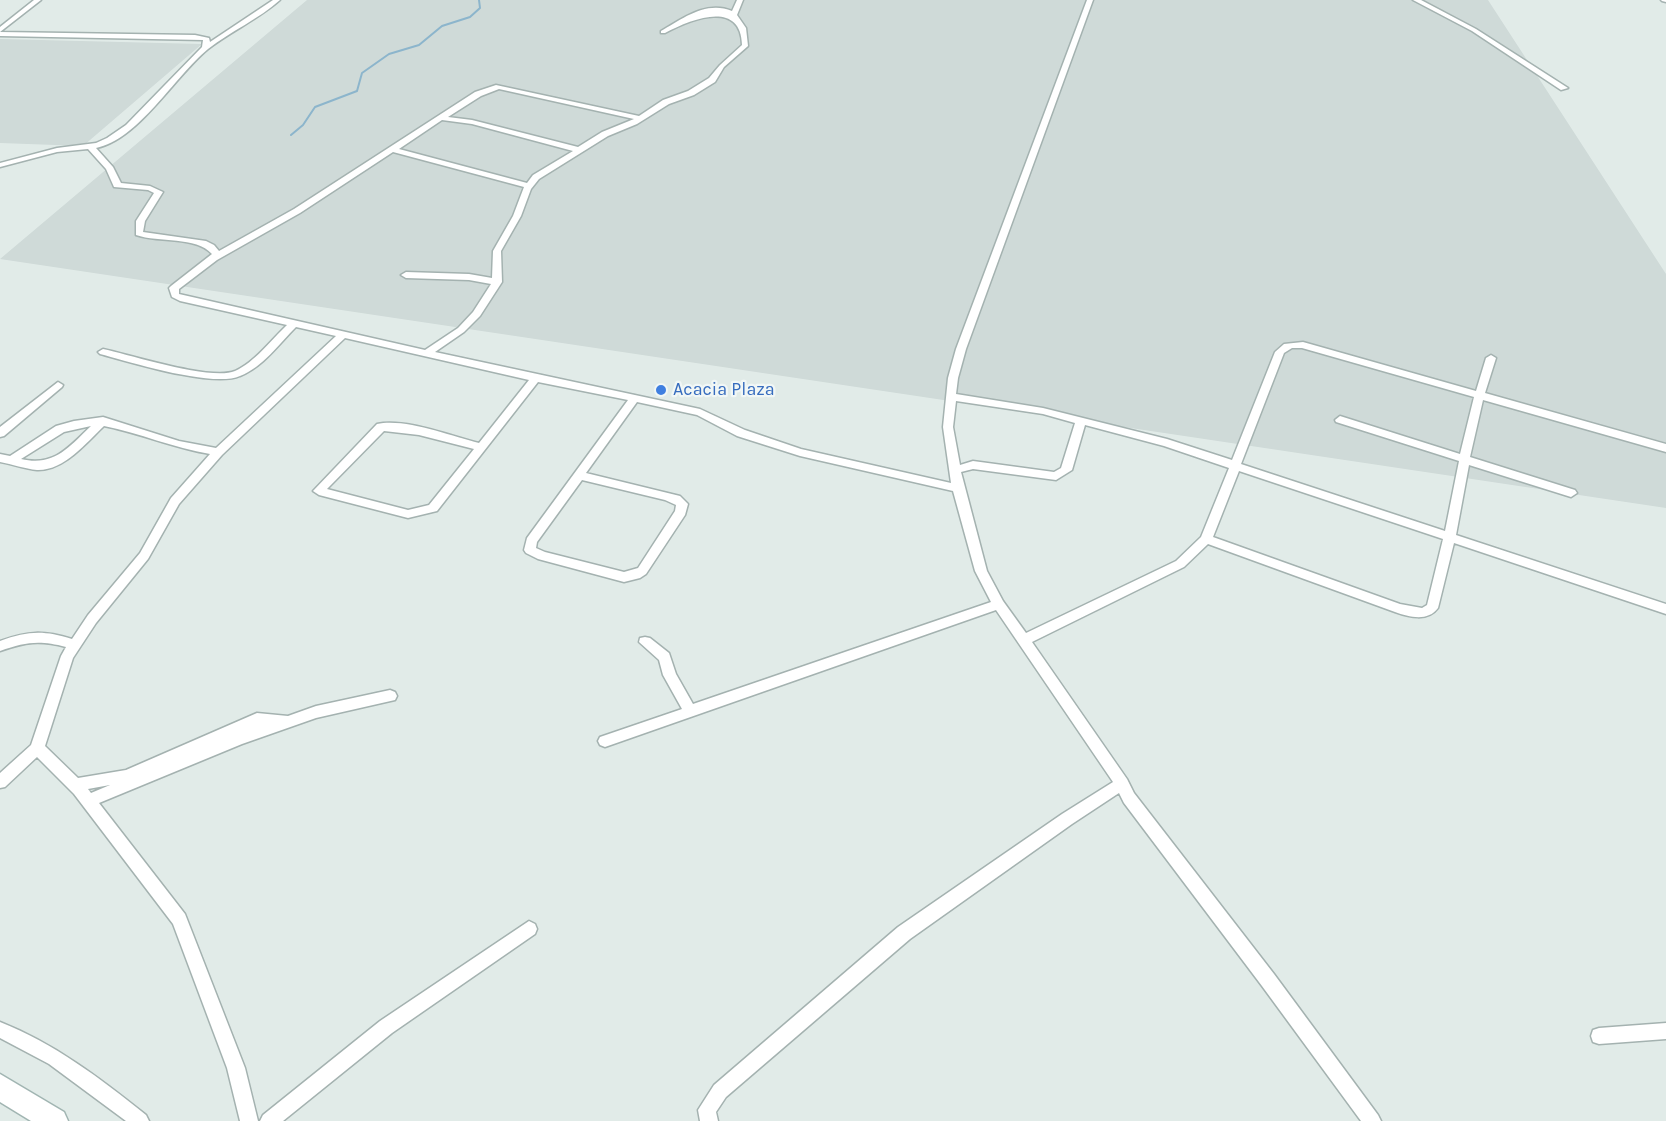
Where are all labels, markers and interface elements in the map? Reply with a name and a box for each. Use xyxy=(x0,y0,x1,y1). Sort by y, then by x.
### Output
place label: Acacia Plaza xyxy=(673,379,775,401)
marker: Acacia Plaza xyxy=(654,383,668,397)

